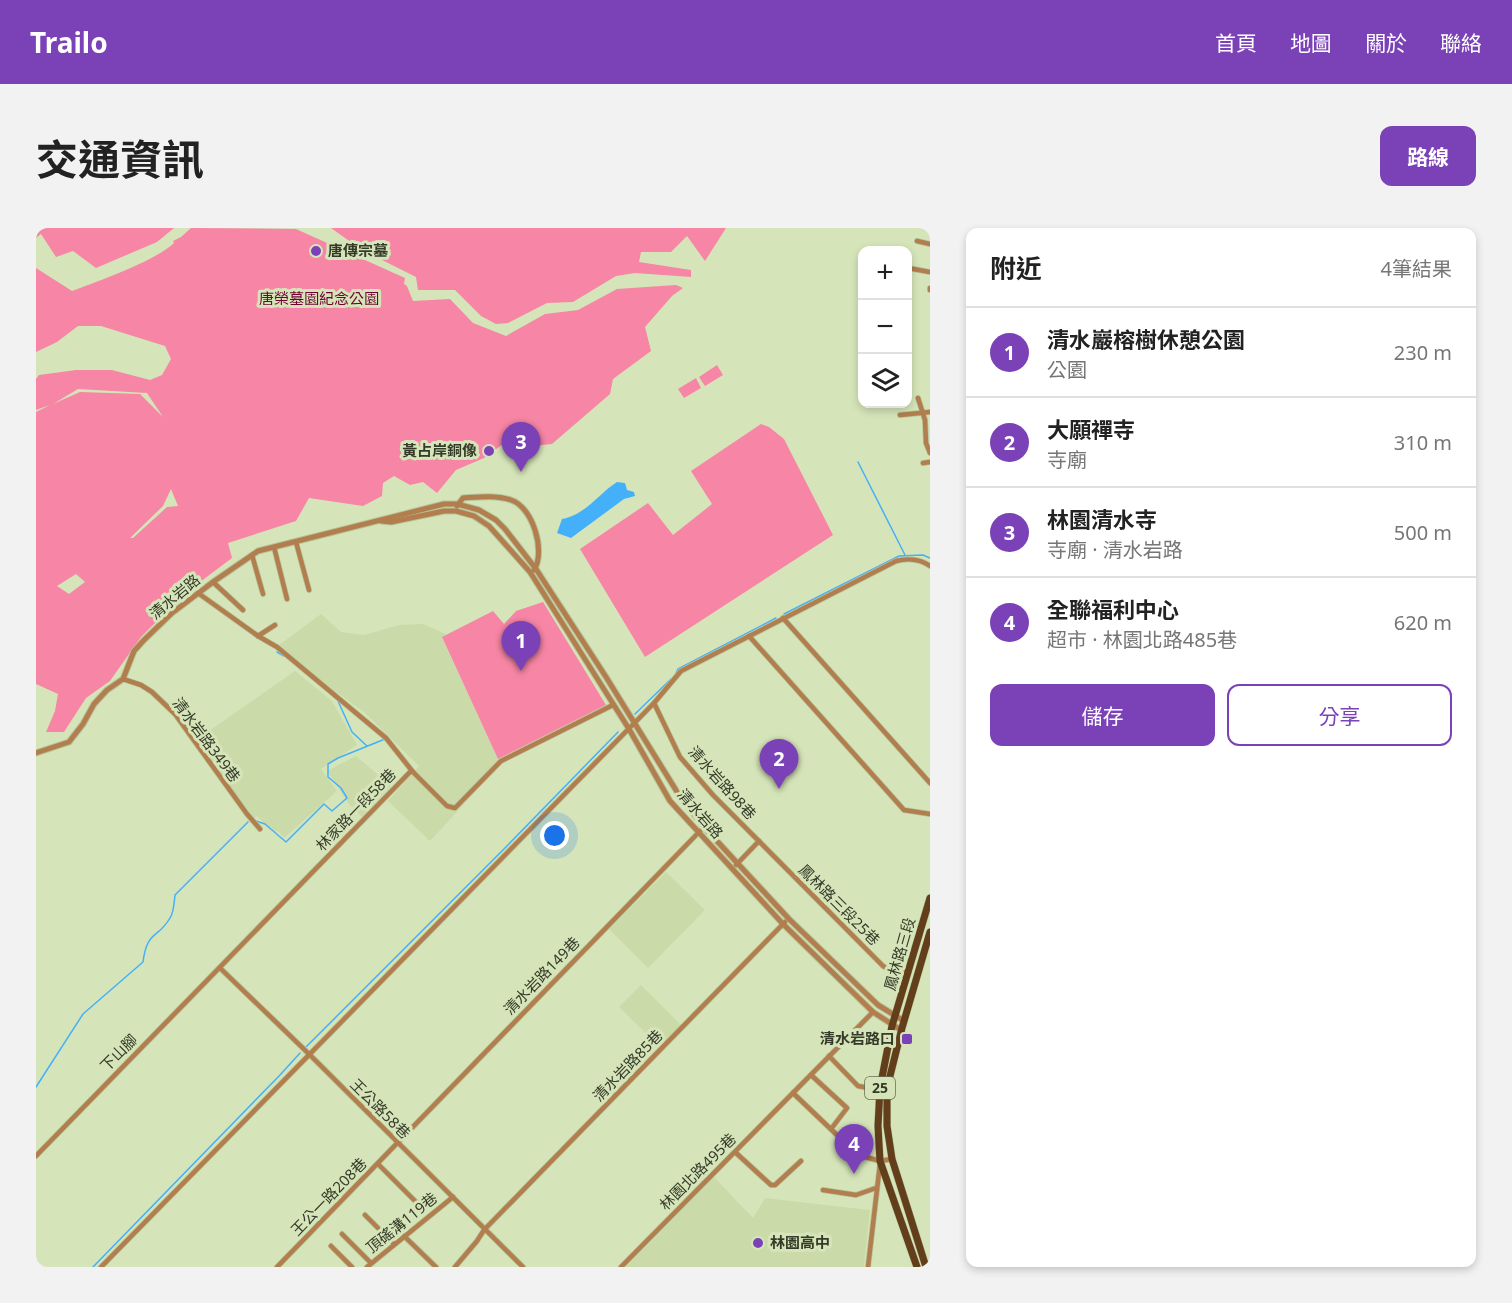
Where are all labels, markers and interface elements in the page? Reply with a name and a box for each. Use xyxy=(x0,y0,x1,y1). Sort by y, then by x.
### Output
text: Trailo xyxy=(30,23,108,61)
text: 首頁 xyxy=(1215,29,1257,57)
text: 地圖 xyxy=(1290,29,1332,57)
text: 關於 xyxy=(1365,29,1407,57)
text: 聯絡 xyxy=(1440,29,1482,57)
button: 路線 xyxy=(1380,126,1476,186)
text: 交通資訊 xyxy=(36,130,204,187)
place label: 唐傳宗墓 xyxy=(328,240,388,260)
marker: 唐傳宗墓 xyxy=(309,244,323,258)
map controls xyxy=(858,246,912,408)
button: + xyxy=(858,246,912,300)
text: 附近 xyxy=(990,250,1042,286)
text: 4筆結果 xyxy=(1381,255,1452,282)
park label: 唐榮墓園紀念公園 xyxy=(259,288,379,308)
button: − xyxy=(858,300,912,354)
text: 清水巖榕樹休憩公園 xyxy=(1047,324,1245,354)
text: 1 xyxy=(1004,339,1015,366)
text: 230 m xyxy=(1394,339,1452,366)
button: layers xyxy=(858,354,912,408)
text: 公園 xyxy=(1047,356,1087,383)
text: 大願禪寺 xyxy=(1047,414,1135,444)
pin: 3 xyxy=(502,422,540,472)
text: 2 xyxy=(1004,429,1015,456)
text: 310 m xyxy=(1394,429,1452,456)
place label: 黃占岸銅像 xyxy=(402,440,477,460)
marker: 黃占岸銅像 xyxy=(482,444,496,458)
text: 寺廟 xyxy=(1047,446,1087,473)
text: 林園清水寺 xyxy=(1047,504,1157,534)
text: 3 xyxy=(1004,519,1015,546)
text: 500 m xyxy=(1394,519,1452,546)
text: 寺廟 · 清水岩路 xyxy=(1047,536,1183,563)
street label: 清水岩路 xyxy=(145,569,204,623)
text: 全聯福利中心 xyxy=(1047,594,1179,624)
text: 4 xyxy=(1004,609,1015,636)
text: 620 m xyxy=(1394,609,1452,636)
pin: 1 xyxy=(502,622,540,671)
text: 超市 · 林園北路485巷 xyxy=(1047,626,1237,653)
button: 儲存 xyxy=(990,684,1215,746)
button: 分享 xyxy=(1227,684,1452,746)
street label: 清水岩路349巷 xyxy=(168,693,245,786)
pin: 2 xyxy=(760,740,798,789)
street label: 清水岩路98巷 xyxy=(684,743,760,823)
street label: 林家路一段58巷 xyxy=(311,764,400,855)
street label: 清水岩路 xyxy=(674,785,726,843)
your location xyxy=(540,821,569,850)
street label: 鳳林路三段25巷 xyxy=(795,859,885,949)
street label: 鳳林路三段 xyxy=(879,915,919,993)
street label: 清水岩路149巷 xyxy=(499,932,583,1018)
street label: 清水岩路85巷 xyxy=(588,1025,666,1105)
place label: 清水岩路口 xyxy=(820,1028,895,1048)
street label: 下山腳 xyxy=(95,1029,141,1075)
marker: 清水岩路口 xyxy=(900,1032,914,1046)
street label: 王公路58巷 xyxy=(346,1074,415,1143)
road number: 25 xyxy=(865,1077,895,1099)
pin: 4 xyxy=(834,1124,874,1174)
street label: 林園北路495巷 xyxy=(655,1129,740,1214)
street label: 王公一路208巷 xyxy=(286,1153,370,1239)
street label: 頂磘溝119巷 xyxy=(362,1187,441,1257)
place label: 林園高中 xyxy=(770,1232,830,1252)
marker: 林園高中 xyxy=(751,1236,765,1250)

